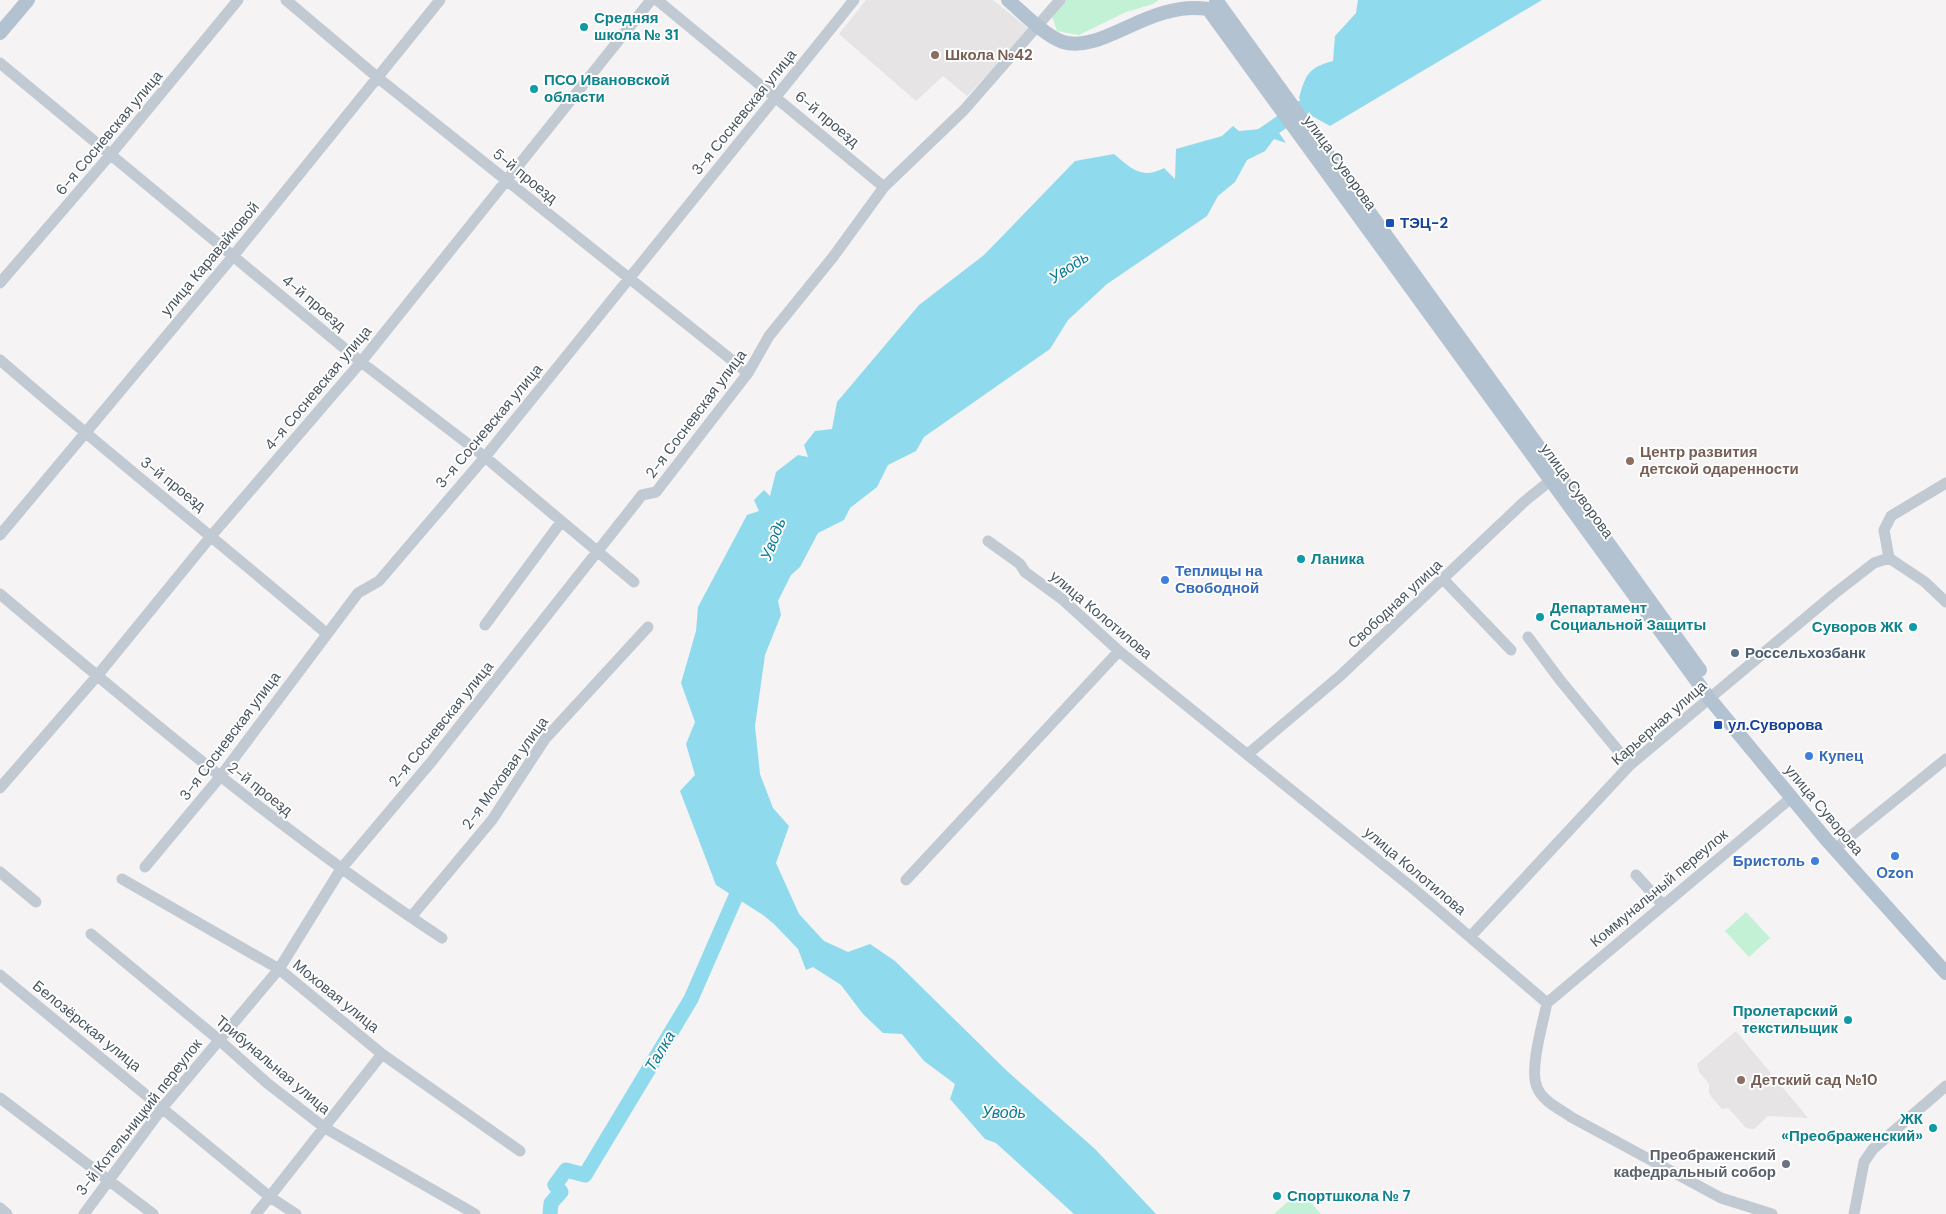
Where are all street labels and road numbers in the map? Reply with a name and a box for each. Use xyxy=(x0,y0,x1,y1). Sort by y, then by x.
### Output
street label: 3-я Сосневская улица xyxy=(687,44,801,179)
street label: 6-я Сосневская улица xyxy=(51,66,167,200)
street label: 6-й проезд xyxy=(791,86,863,152)
street label: улица Суворова xyxy=(1299,112,1382,215)
street label: 5-й проезд xyxy=(488,144,562,208)
street label: улица Каравайковой xyxy=(156,198,264,320)
street label: 4-й проезд xyxy=(278,270,350,336)
street label: 4-я Сосневская улица xyxy=(260,321,376,454)
street label: 2-я Сосневская улица xyxy=(641,345,751,482)
street label: 3-я Сосневская улица xyxy=(431,359,547,492)
street label: улица Суворова xyxy=(1536,440,1619,543)
street label: 3-й проезд xyxy=(136,452,210,516)
street label: Свободная улица xyxy=(1343,555,1447,653)
street label: улица Колотилова xyxy=(1046,566,1157,664)
street label: 2-я Сосневская улица xyxy=(384,657,498,791)
street label: 3-я Сосневская улица xyxy=(175,667,285,804)
street label: Карьерная улица xyxy=(1607,676,1711,770)
street label: 2-я Моховая улица xyxy=(457,712,553,833)
street label: 2-й проезд xyxy=(223,757,297,821)
street label: улица Суворова xyxy=(1780,760,1868,860)
street label: улица Колотилова xyxy=(1360,822,1471,920)
street label: Коммунальный переулок xyxy=(1586,824,1732,952)
street label: Моховая улица xyxy=(289,955,384,1038)
street label: Белозёрская улица xyxy=(28,976,146,1076)
street label: Трибунальная улица xyxy=(211,1011,335,1119)
street label: 3-й Котельницкий переулок xyxy=(71,1034,207,1200)

